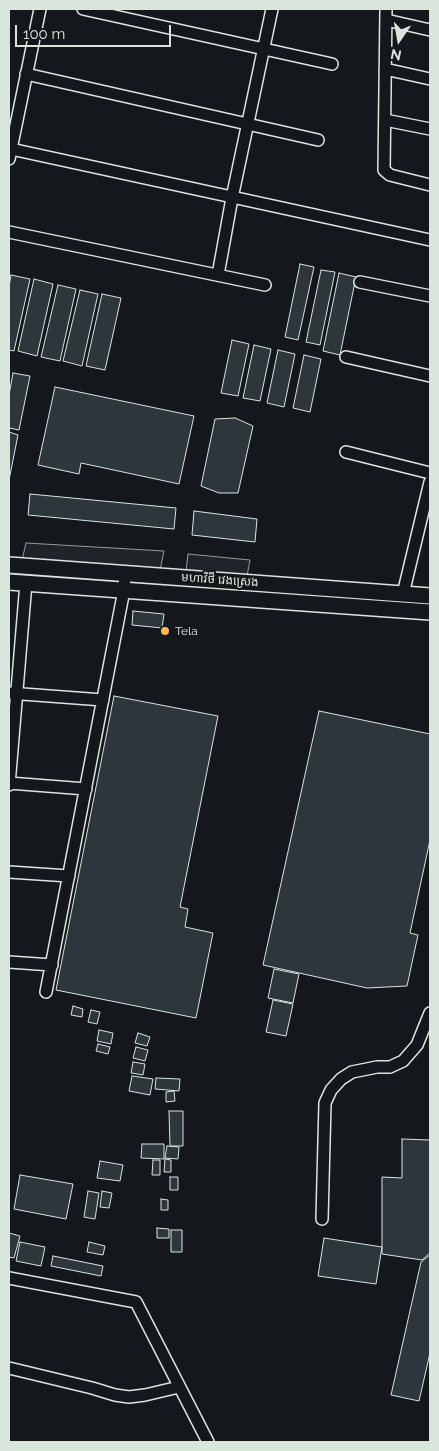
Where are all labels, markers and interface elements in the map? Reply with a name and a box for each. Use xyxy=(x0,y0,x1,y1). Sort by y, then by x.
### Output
scale bar xyxy=(18,15,174,47)
north arrow xyxy=(374,15,424,65)
text: 100 m xyxy=(23,25,65,43)
text: N xyxy=(389,46,403,64)
street label: មហាវិថី វេងស្រេង xyxy=(181,570,259,590)
place label: Tela xyxy=(175,624,198,638)
marker: Tela xyxy=(159,625,171,637)

